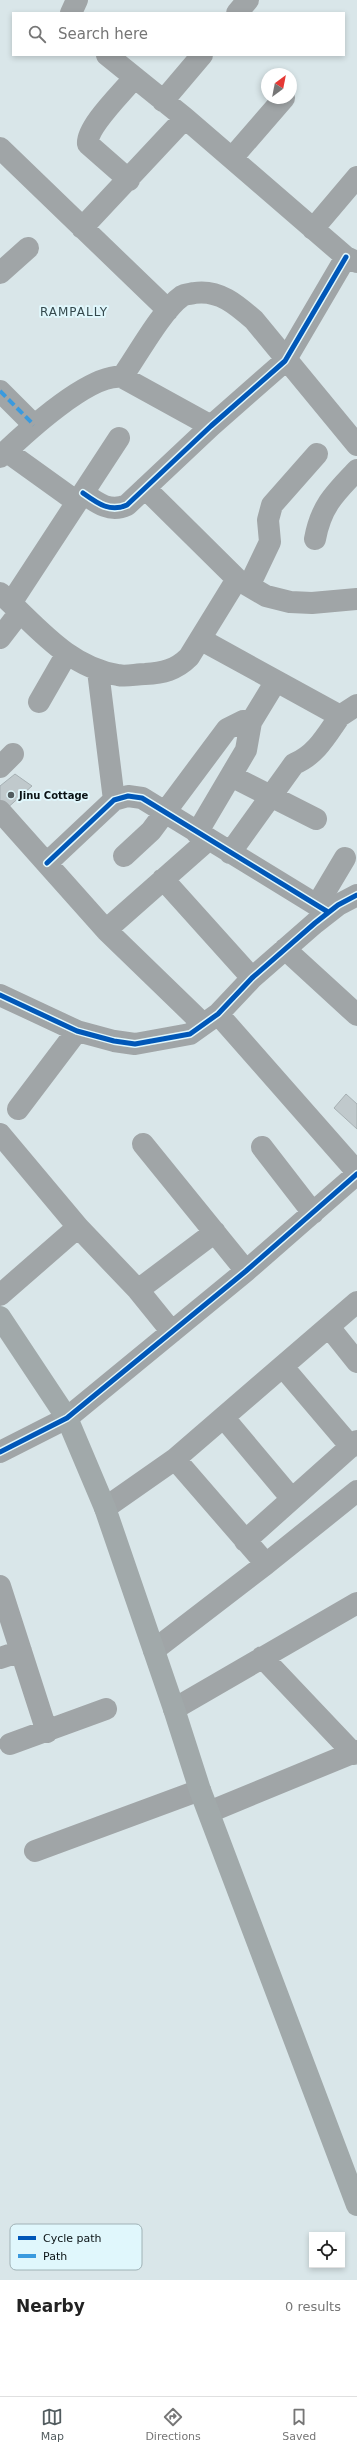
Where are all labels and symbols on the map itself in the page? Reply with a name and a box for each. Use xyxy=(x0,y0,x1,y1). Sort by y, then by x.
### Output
north arrow xyxy=(261,68,297,104)
district label: RAMPALLY xyxy=(40,305,108,319)
marker: Jinu Cottage xyxy=(6,790,16,800)
place label: Jinu Cottage xyxy=(18,790,89,801)
legend xyxy=(10,2224,142,2270)
text: Cycle path xyxy=(43,2232,102,2245)
text: Path xyxy=(43,2250,67,2263)

